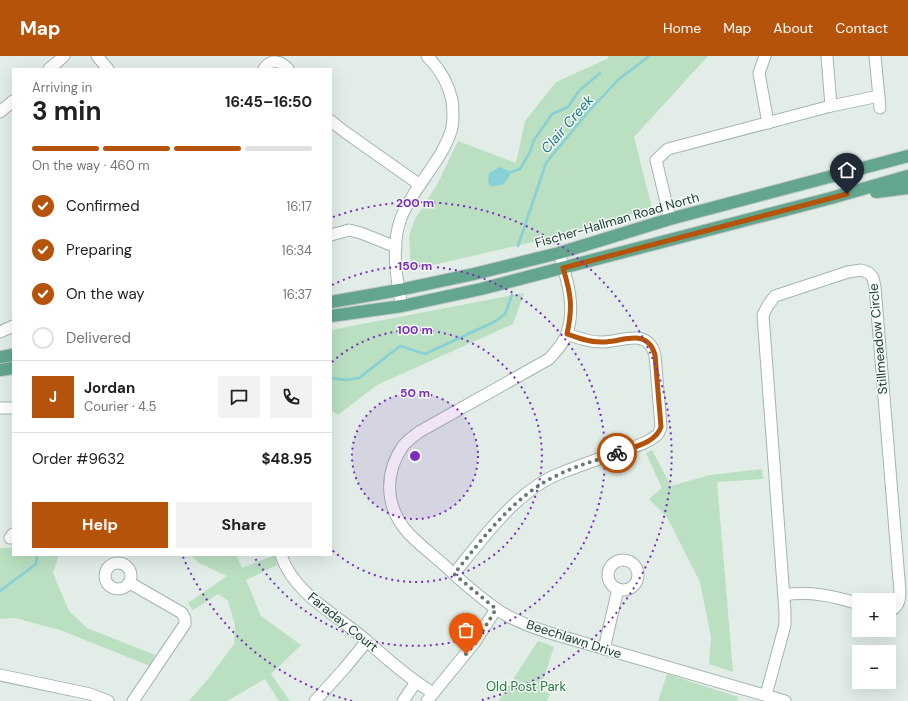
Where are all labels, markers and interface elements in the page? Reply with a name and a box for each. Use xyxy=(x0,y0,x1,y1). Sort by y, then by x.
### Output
text: Map xyxy=(20,16,60,41)
text: Home xyxy=(663,19,701,37)
text: Map xyxy=(723,19,751,37)
text: About xyxy=(773,19,813,37)
text: Contact xyxy=(835,19,888,37)
text: Arriving in xyxy=(32,79,92,96)
water label: Clair Creek xyxy=(537,90,598,157)
text: 16:45–16:50 xyxy=(225,92,312,112)
text: 3 min xyxy=(32,94,101,128)
pin xyxy=(830,153,864,194)
text: On the way · 460 m xyxy=(32,157,150,174)
icon: home xyxy=(836,159,858,181)
street label: Fischer-Hallman Road North xyxy=(533,188,701,252)
icon: check xyxy=(32,195,54,217)
text: 200 m xyxy=(396,195,434,211)
text: Confirmed xyxy=(66,196,140,216)
text: 16:17 xyxy=(286,198,312,215)
icon: check xyxy=(32,239,54,261)
text: Preparing xyxy=(66,240,132,260)
text: 16:34 xyxy=(282,242,312,259)
text: 150 m xyxy=(398,258,432,274)
icon: check xyxy=(32,283,54,305)
street label: Stillmeadow Circle xyxy=(865,283,891,395)
text: On the way xyxy=(66,284,145,304)
text: 16:37 xyxy=(283,286,312,303)
text: 100 m xyxy=(397,322,433,338)
text: Delivered xyxy=(66,328,131,348)
button: chat xyxy=(218,376,260,418)
button: phone xyxy=(270,376,312,418)
text: Jordan xyxy=(84,378,135,398)
text: 50 m xyxy=(400,385,430,401)
text: J xyxy=(49,387,57,407)
text: Courier · 4.5 xyxy=(84,398,157,415)
courier xyxy=(597,433,637,473)
icon: bike xyxy=(606,442,628,464)
text: Order #9632 xyxy=(32,449,125,469)
text: $48.95 xyxy=(262,449,312,469)
centre of rings xyxy=(408,449,422,463)
button: Help xyxy=(32,502,168,548)
button: Share xyxy=(176,502,312,548)
street label: Faraday Court xyxy=(304,588,382,656)
map controls xyxy=(852,593,896,689)
button: + xyxy=(852,593,896,637)
pin xyxy=(449,613,483,654)
street label: Beechlawn Drive xyxy=(524,616,624,662)
icon: bag xyxy=(455,619,477,641)
button: − xyxy=(852,645,896,689)
park label: Old Post Park xyxy=(486,678,566,695)

